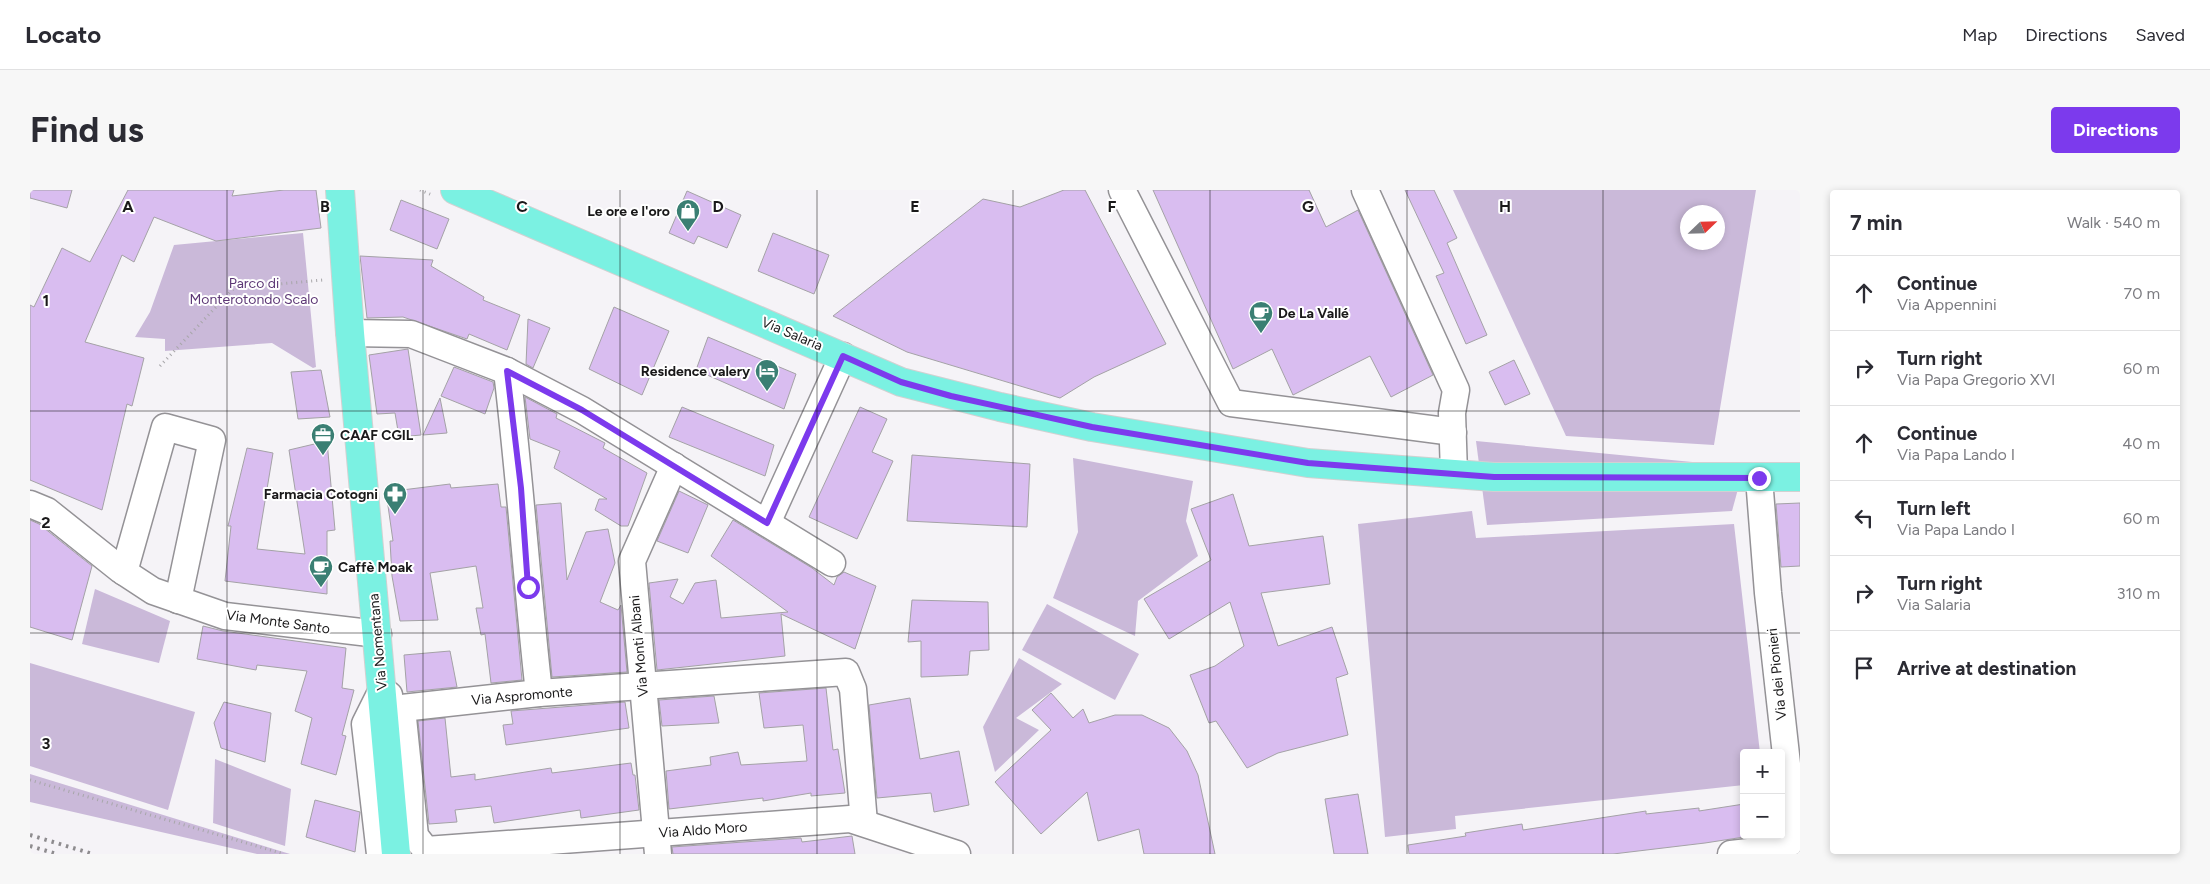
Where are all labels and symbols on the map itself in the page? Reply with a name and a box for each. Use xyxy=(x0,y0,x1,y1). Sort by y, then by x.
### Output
text: A xyxy=(122,197,134,216)
text: B xyxy=(320,197,330,216)
text: C xyxy=(516,197,528,216)
text: D xyxy=(712,197,724,216)
text: E xyxy=(910,197,920,216)
text: F xyxy=(1108,197,1117,216)
text: G xyxy=(1302,197,1314,216)
text: H xyxy=(1499,197,1511,216)
shop icon: Le ore e l'oro xyxy=(675,198,701,232)
place label: Le ore e l'oro xyxy=(587,203,670,220)
north arrow xyxy=(1680,205,1725,250)
park label: Parco di Monterotondo Scalo xyxy=(189,275,319,308)
text: 1 xyxy=(43,291,49,310)
cafe icon: De La Vallé xyxy=(1248,300,1274,334)
place label: De La Vallé xyxy=(1278,305,1349,322)
street label: Via Salaria xyxy=(759,314,825,354)
hotel icon: Residence valery xyxy=(754,358,780,392)
place label: Residence valery xyxy=(641,363,751,380)
office icon: CAAF CGIL xyxy=(310,422,336,456)
place label: CAAF CGIL xyxy=(340,427,414,444)
route end xyxy=(1748,467,1771,490)
pharmacy icon: Farmacia Cotogni xyxy=(382,481,408,515)
place label: Farmacia Cotogni xyxy=(264,486,378,503)
text: 2 xyxy=(41,513,51,532)
cafe icon: Caffè Moak xyxy=(308,554,334,588)
place label: Caffè Moak xyxy=(338,559,413,576)
route start xyxy=(517,576,540,599)
street label: Via Nomentana xyxy=(365,593,391,691)
street label: Via Monti Albani xyxy=(626,594,652,698)
street label: Via Monte Santo xyxy=(225,606,331,638)
street label: Via dei Pionieri xyxy=(1764,627,1790,721)
street label: Via Aspromonte xyxy=(471,683,574,709)
text: 3 xyxy=(42,734,51,753)
street label: Via Aldo Moro xyxy=(658,818,748,842)

